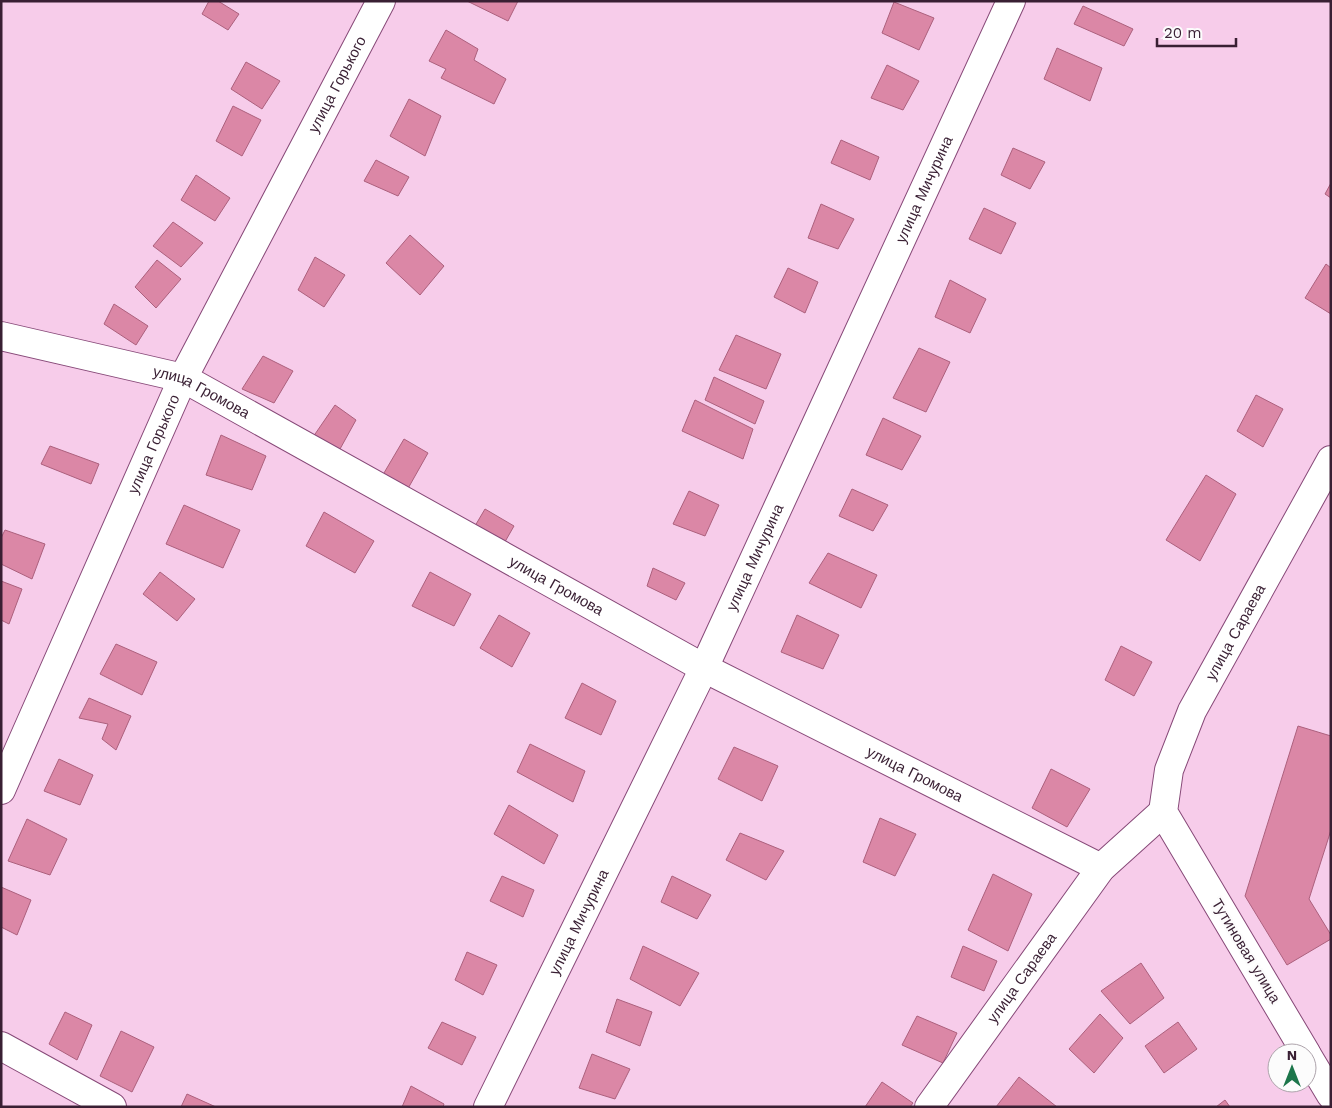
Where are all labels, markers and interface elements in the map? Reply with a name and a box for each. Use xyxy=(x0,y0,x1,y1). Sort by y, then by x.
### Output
scale bar xyxy=(1157,15,1236,47)
text: 20 m xyxy=(1164,24,1202,42)
street label: улица Горького xyxy=(304,33,370,136)
street label: улица Мичурина xyxy=(892,133,957,246)
street label: улица Громова xyxy=(151,362,253,423)
street label: улица Горького xyxy=(124,392,184,497)
street label: улица Мичурина xyxy=(723,500,788,614)
street label: улица Громова xyxy=(506,552,607,620)
street label: улица Сараева xyxy=(1202,581,1270,683)
street label: улица Громова xyxy=(864,742,966,806)
street label: улица Мичурина xyxy=(545,866,613,978)
street label: Тутиновая улица xyxy=(1208,896,1285,1007)
street label: улица Сараева xyxy=(983,929,1061,1027)
north arrow xyxy=(1267,1043,1317,1093)
text: N xyxy=(1287,1047,1297,1063)

